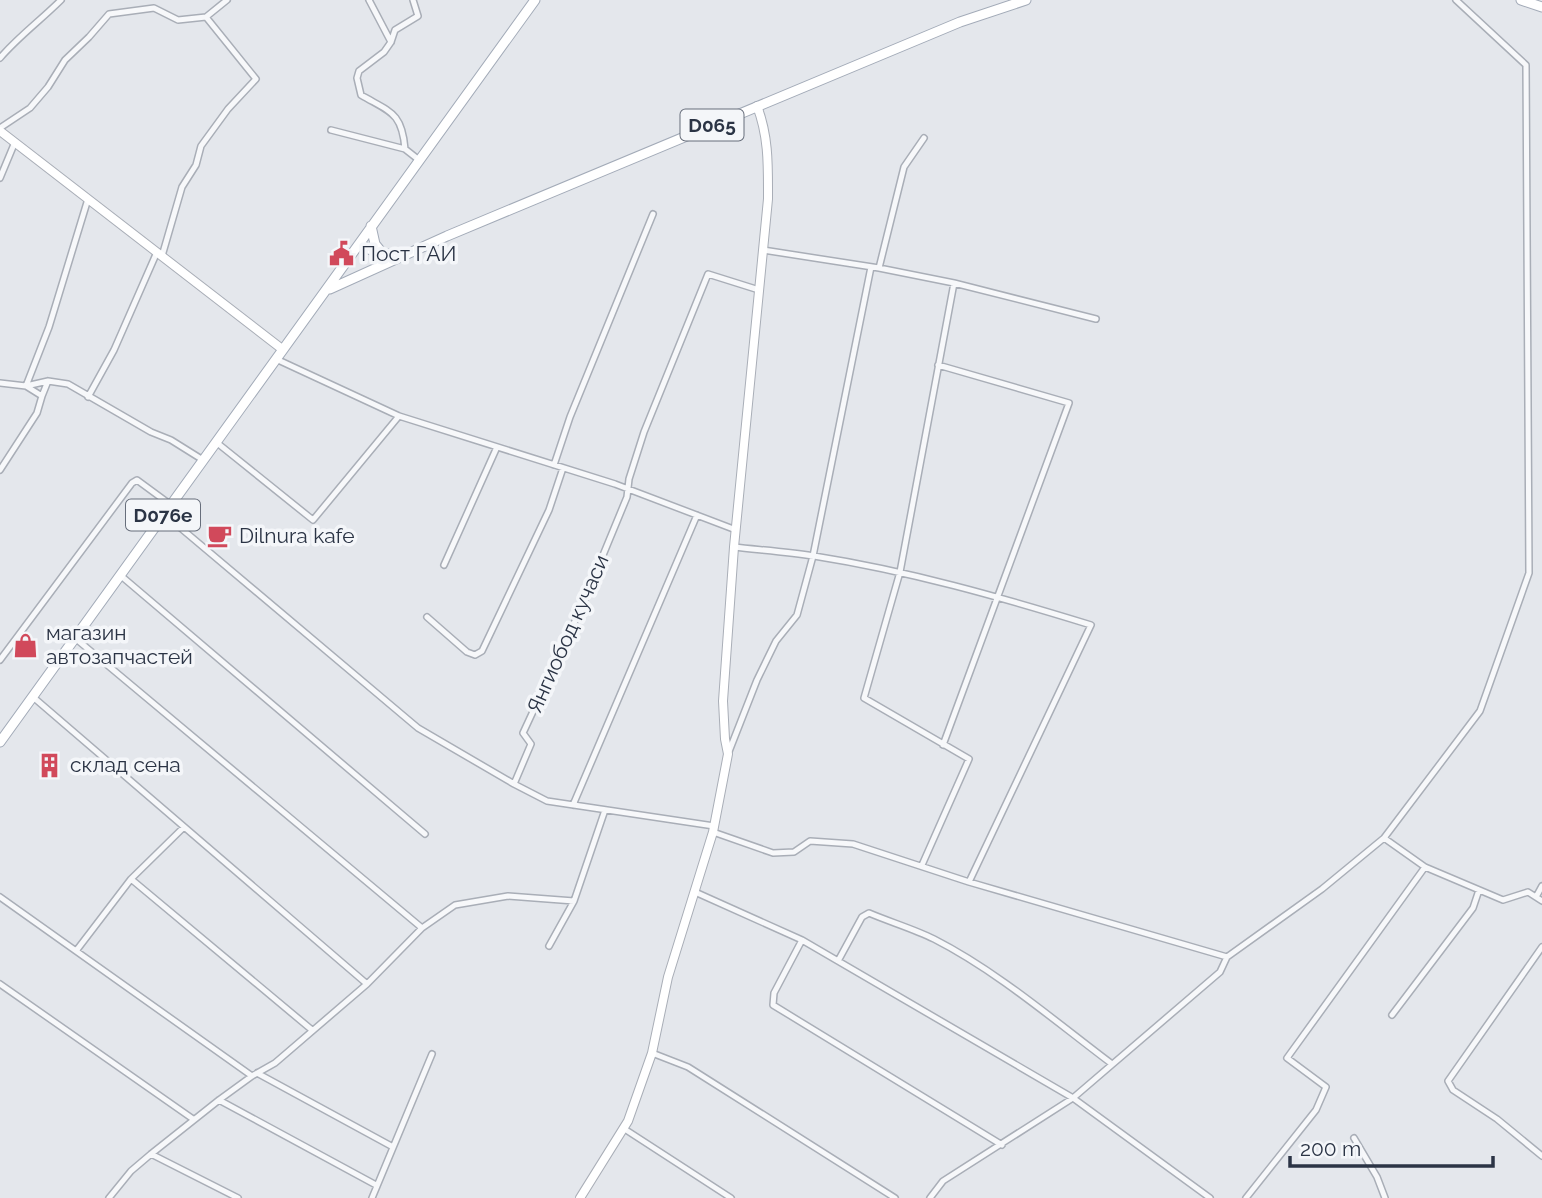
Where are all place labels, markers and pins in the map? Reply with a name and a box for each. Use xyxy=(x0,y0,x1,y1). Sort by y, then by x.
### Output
public building icon: Пост ГАИ xyxy=(327,240,355,268)
place label: Пост ГАИ xyxy=(361,241,456,266)
cafe icon: Dilnura kafe xyxy=(205,522,233,550)
place label: Dilnura kafe xyxy=(239,523,355,548)
place label: магазин автозапчастей xyxy=(46,620,193,669)
shop icon: магазин автозапчастей xyxy=(12,631,40,659)
building icon: склад сена xyxy=(36,751,64,779)
place label: склад сена xyxy=(70,752,181,777)

